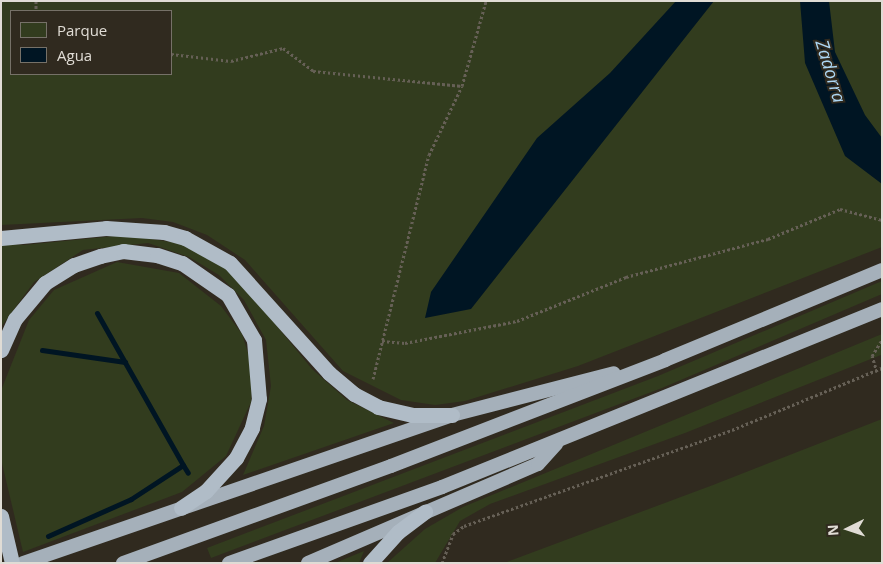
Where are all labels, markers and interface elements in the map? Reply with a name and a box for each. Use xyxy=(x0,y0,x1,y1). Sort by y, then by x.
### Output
legend xyxy=(10,10,172,75)
text: Parque xyxy=(57,20,107,40)
water label: Zadorra xyxy=(811,37,851,105)
text: Agua xyxy=(57,45,92,65)
north arrow xyxy=(823,504,873,554)
text: N xyxy=(823,524,842,536)

